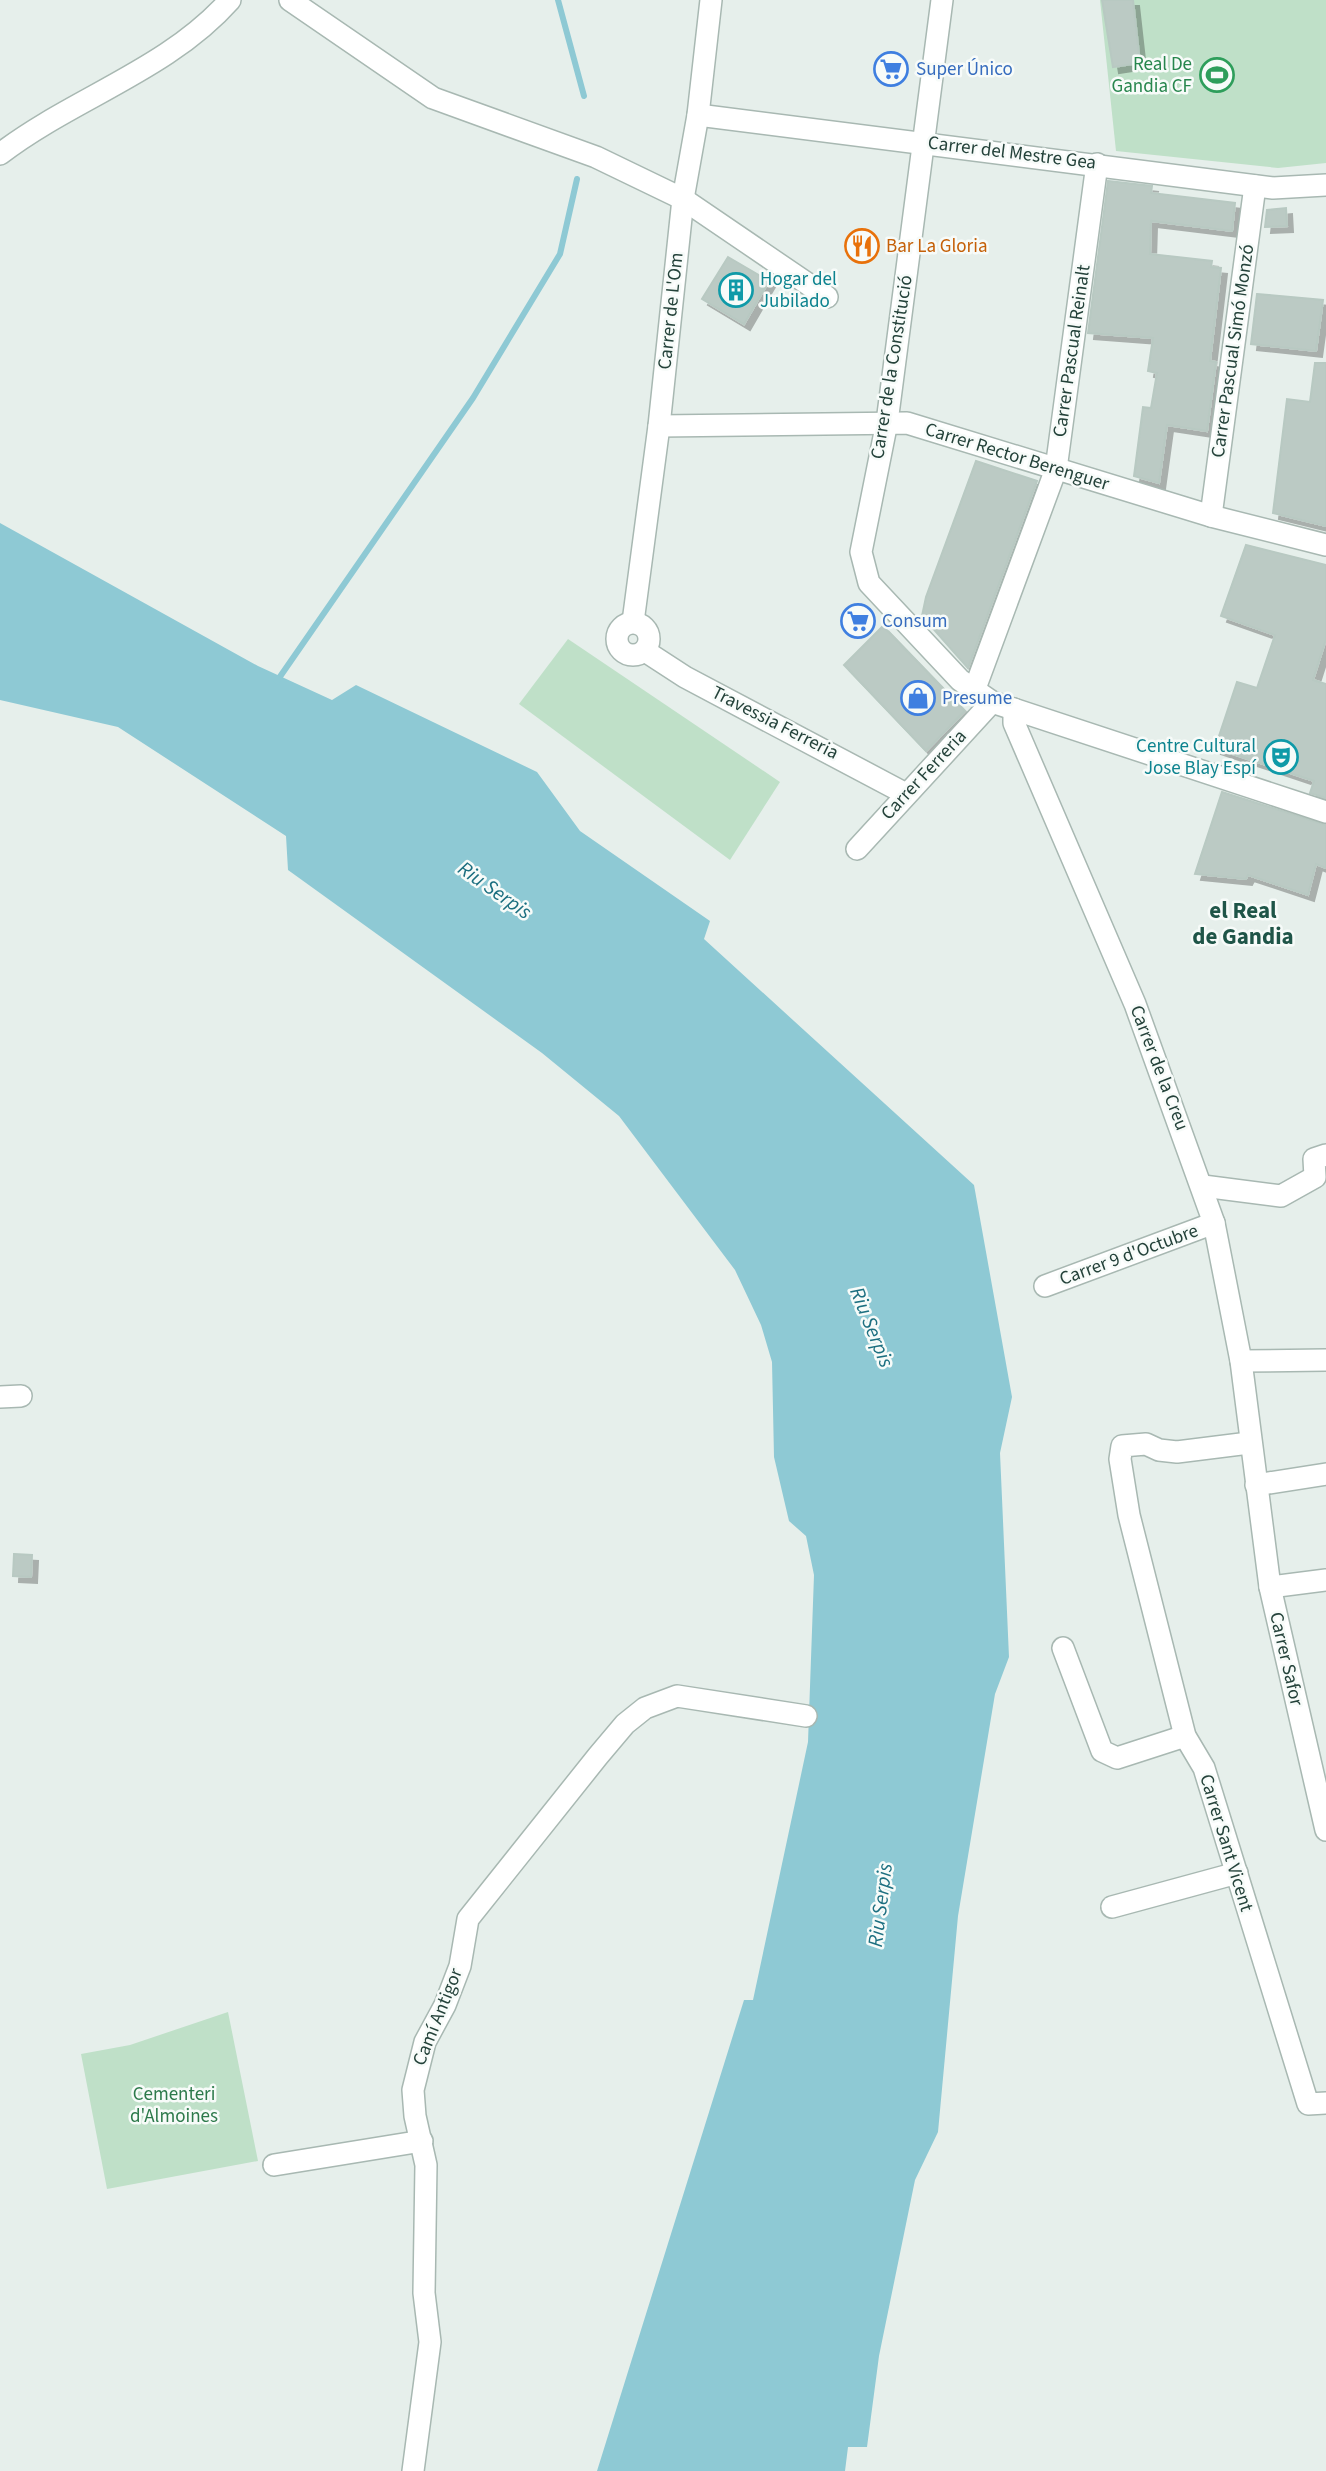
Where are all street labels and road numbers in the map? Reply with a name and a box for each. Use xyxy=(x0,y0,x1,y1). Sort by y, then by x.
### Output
street label: Carrer del Mestre Gea xyxy=(926,129,1098,177)
street label: Carrer Pascual Simó Monzó xyxy=(1205,243,1261,459)
street label: Carrer de L'Om xyxy=(651,251,691,371)
street label: Carrer Pascual Reinalt xyxy=(1047,262,1098,439)
street label: Carrer de la Constitució xyxy=(864,273,920,461)
street label: Carrer Rector Berenguer xyxy=(922,416,1113,498)
street label: Travessia Ferreria xyxy=(707,679,843,767)
street label: Carrer Ferreria xyxy=(875,724,973,826)
street label: Carrer de la Creu xyxy=(1123,1001,1195,1135)
street label: Carrer 9 d'Octubre xyxy=(1056,1217,1202,1293)
street label: Carrer Safor xyxy=(1262,1610,1310,1709)
street label: Carrer Sant Vicent xyxy=(1192,1771,1260,1916)
street label: Camí Antigor xyxy=(406,1964,470,2070)

